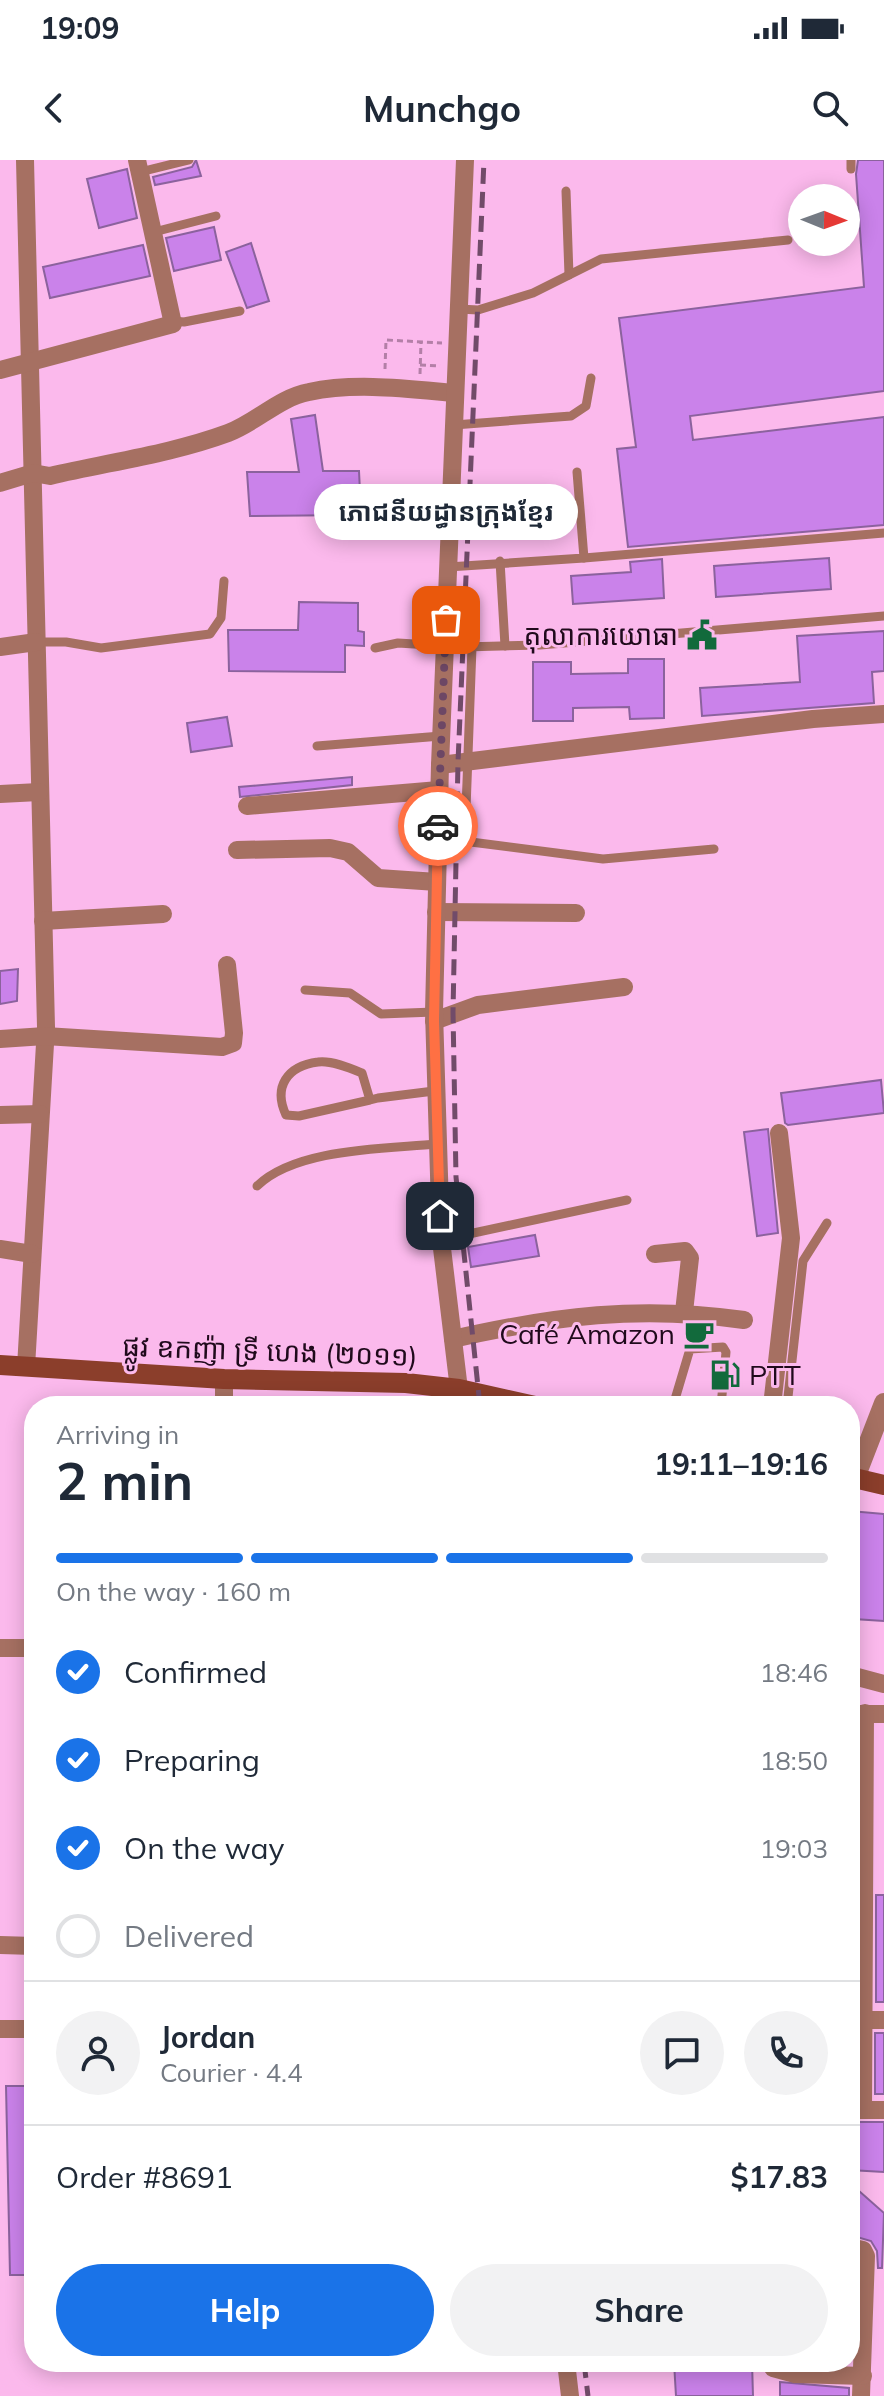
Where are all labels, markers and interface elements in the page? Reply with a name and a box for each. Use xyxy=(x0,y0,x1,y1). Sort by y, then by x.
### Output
text: 19:09 xyxy=(40,9,119,47)
icon: back xyxy=(32,86,76,130)
text: Munchgo xyxy=(363,86,521,131)
icon: search xyxy=(808,86,852,130)
north arrow xyxy=(788,184,860,256)
map controls xyxy=(788,184,860,256)
callout: ភោជនីយដ្ធានក្រុងខ្មែរ xyxy=(314,484,578,540)
text: ភោជនីយដ្ធានក្រុងខ្មែរ xyxy=(339,495,553,528)
pin xyxy=(412,586,480,654)
icon: bag xyxy=(424,598,468,642)
place label: តុលាការយោធា xyxy=(524,617,678,654)
public building icon: តុលាការយោធា xyxy=(685,618,719,652)
courier xyxy=(398,786,478,866)
icon: car xyxy=(416,804,460,848)
pin xyxy=(406,1182,474,1250)
icon: home xyxy=(418,1194,462,1238)
place label: Café Amazon xyxy=(499,1316,675,1351)
cafe icon: Café Amazon xyxy=(682,1317,716,1351)
street label: ផ្លូវ ឧកញ៉ា ទ្រី ហេង (២០១១) xyxy=(122,1328,418,1381)
place label: PTT xyxy=(749,1357,801,1392)
fuel station icon: PTT xyxy=(708,1358,742,1392)
text: Arriving in xyxy=(56,1418,179,1451)
text: 19:11–19:16 xyxy=(654,1445,828,1483)
text: 2 min xyxy=(56,1448,193,1513)
text: On the way · 160 m xyxy=(56,1575,291,1608)
icon: check xyxy=(56,1650,100,1694)
text: Confirmed xyxy=(124,1653,267,1691)
text: 18:46 xyxy=(760,1656,828,1689)
icon: check xyxy=(56,1738,100,1782)
text: Preparing xyxy=(124,1741,260,1779)
text: 18:50 xyxy=(760,1744,828,1777)
icon: check xyxy=(56,1826,100,1870)
text: On the way xyxy=(124,1829,284,1867)
text: 19:03 xyxy=(760,1832,828,1865)
text: Delivered xyxy=(124,1917,254,1955)
button: person xyxy=(56,2011,140,2095)
button: chat xyxy=(640,2011,724,2095)
button: phone xyxy=(744,2011,828,2095)
text: Jordan xyxy=(160,2018,255,2056)
text: Courier · 4.4 xyxy=(160,2056,303,2089)
text: Order #8691 xyxy=(56,2158,233,2196)
text: $17.83 xyxy=(731,2158,828,2196)
button: Help xyxy=(56,2264,434,2356)
button: Share xyxy=(450,2264,828,2356)

